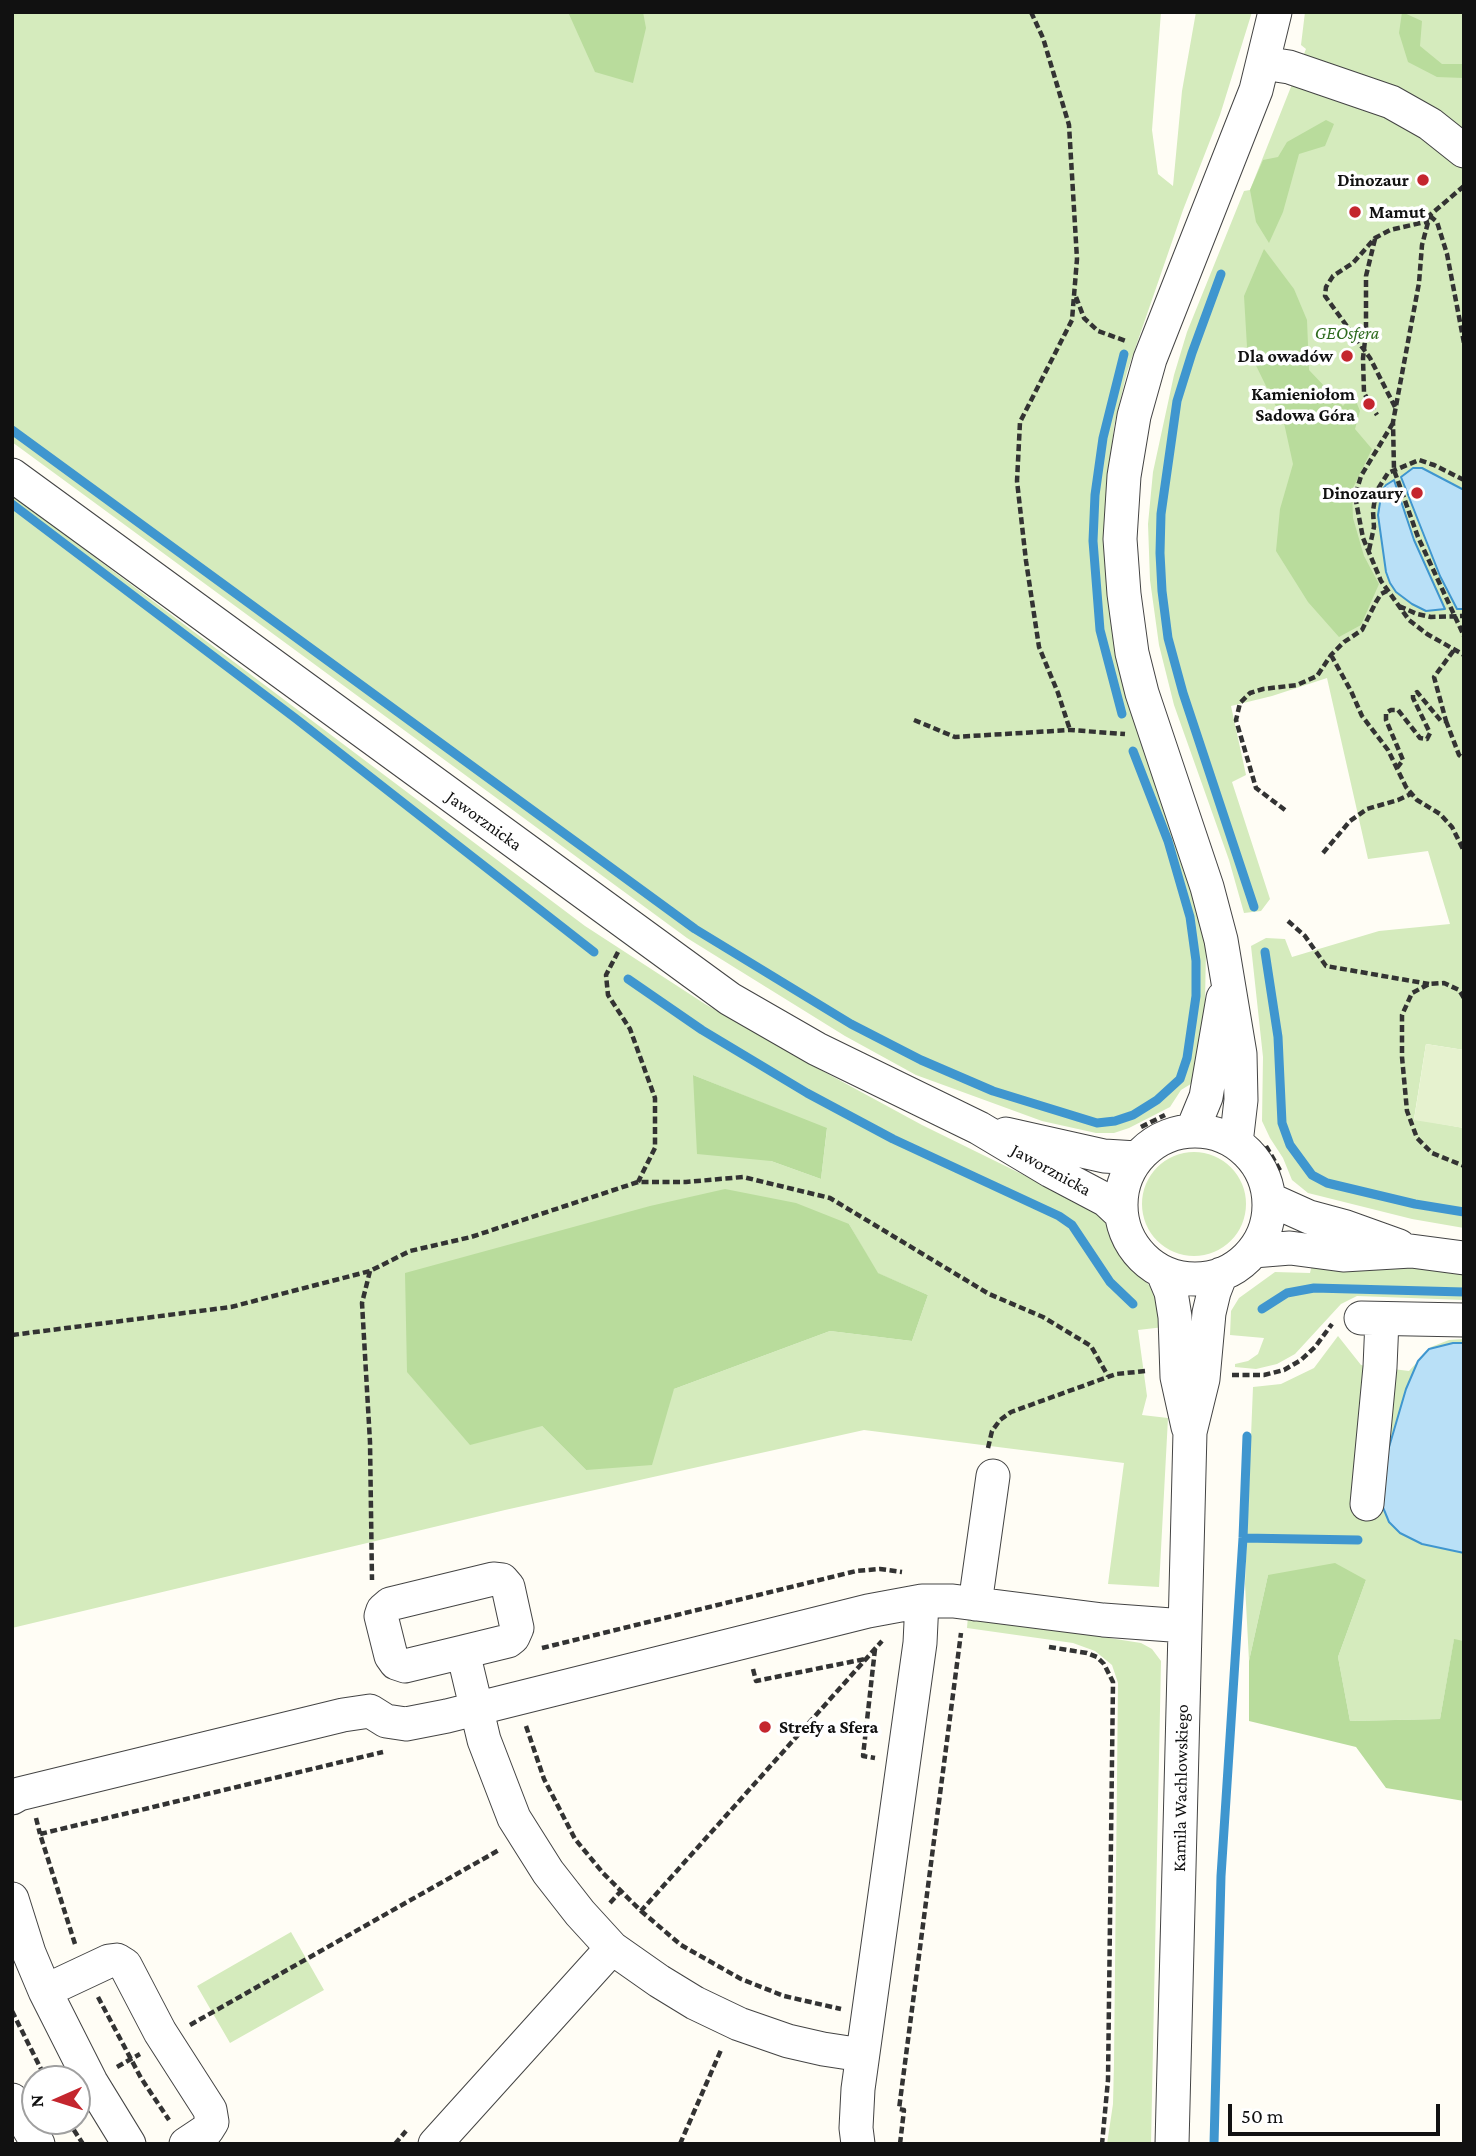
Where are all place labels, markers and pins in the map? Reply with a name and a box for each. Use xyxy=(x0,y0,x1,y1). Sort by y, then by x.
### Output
place label: Dinozaur xyxy=(1337,169,1409,191)
marker: Dinozaur xyxy=(1415,172,1431,188)
place label: Mamut xyxy=(1369,201,1425,223)
marker: Mamut xyxy=(1347,204,1363,220)
place label: Dla owadów xyxy=(1238,345,1333,367)
marker: Dla owadów xyxy=(1339,348,1355,364)
place label: Kamieniołom Sadowa Góra xyxy=(1251,383,1355,426)
marker: Kamieniołom Sadowa Góra xyxy=(1361,396,1377,412)
place label: Dinozaury xyxy=(1322,482,1403,504)
marker: Dinozaury xyxy=(1409,485,1425,501)
place label: Strefy a Sfera xyxy=(779,1716,878,1738)
marker: Strefy a Sfera xyxy=(757,1719,773,1735)

